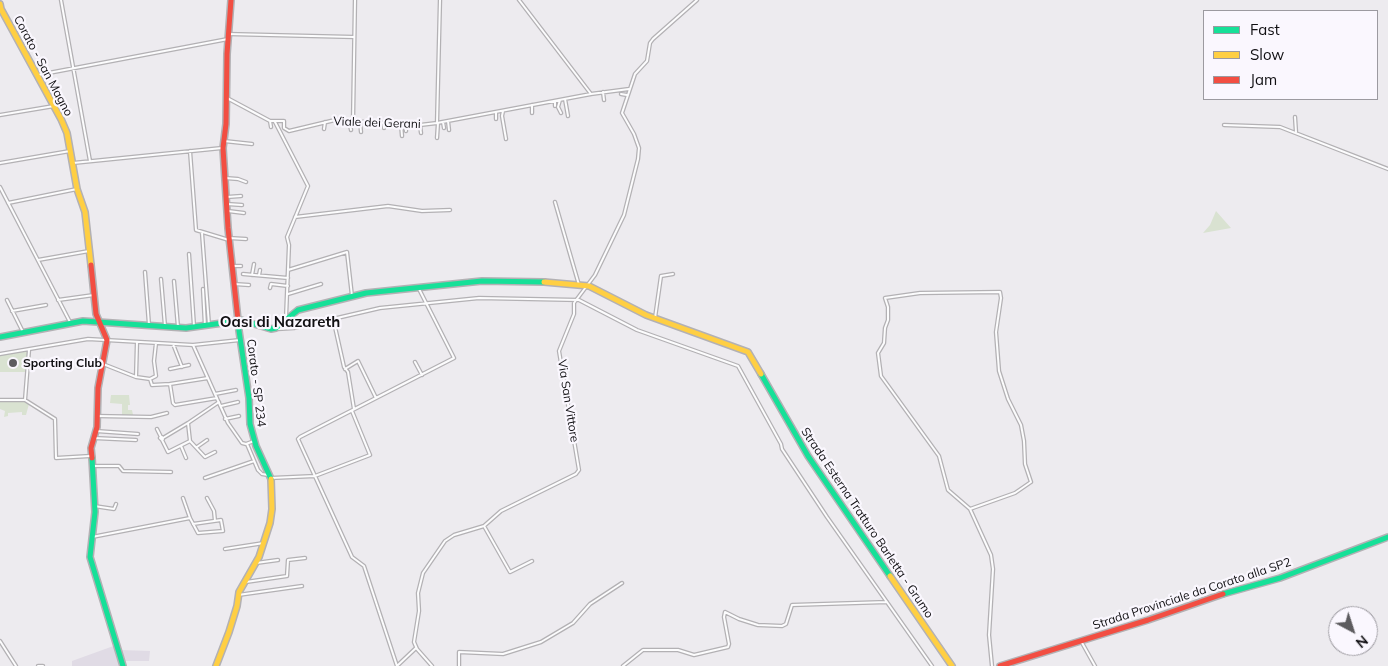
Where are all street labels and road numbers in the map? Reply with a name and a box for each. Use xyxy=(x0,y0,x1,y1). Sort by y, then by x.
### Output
street label: Corato - San Magno xyxy=(10,13,76,119)
street label: Viale dei Gerani xyxy=(333,114,421,132)
street label: Corato - SP 234 xyxy=(243,338,269,428)
street label: Via San Vittore xyxy=(554,359,582,443)
street label: Strada Esterna Tratturo Barletta - Grumo xyxy=(798,425,936,621)
street label: Strada Provinciale da Corato alla SP2 xyxy=(1091,555,1293,633)

